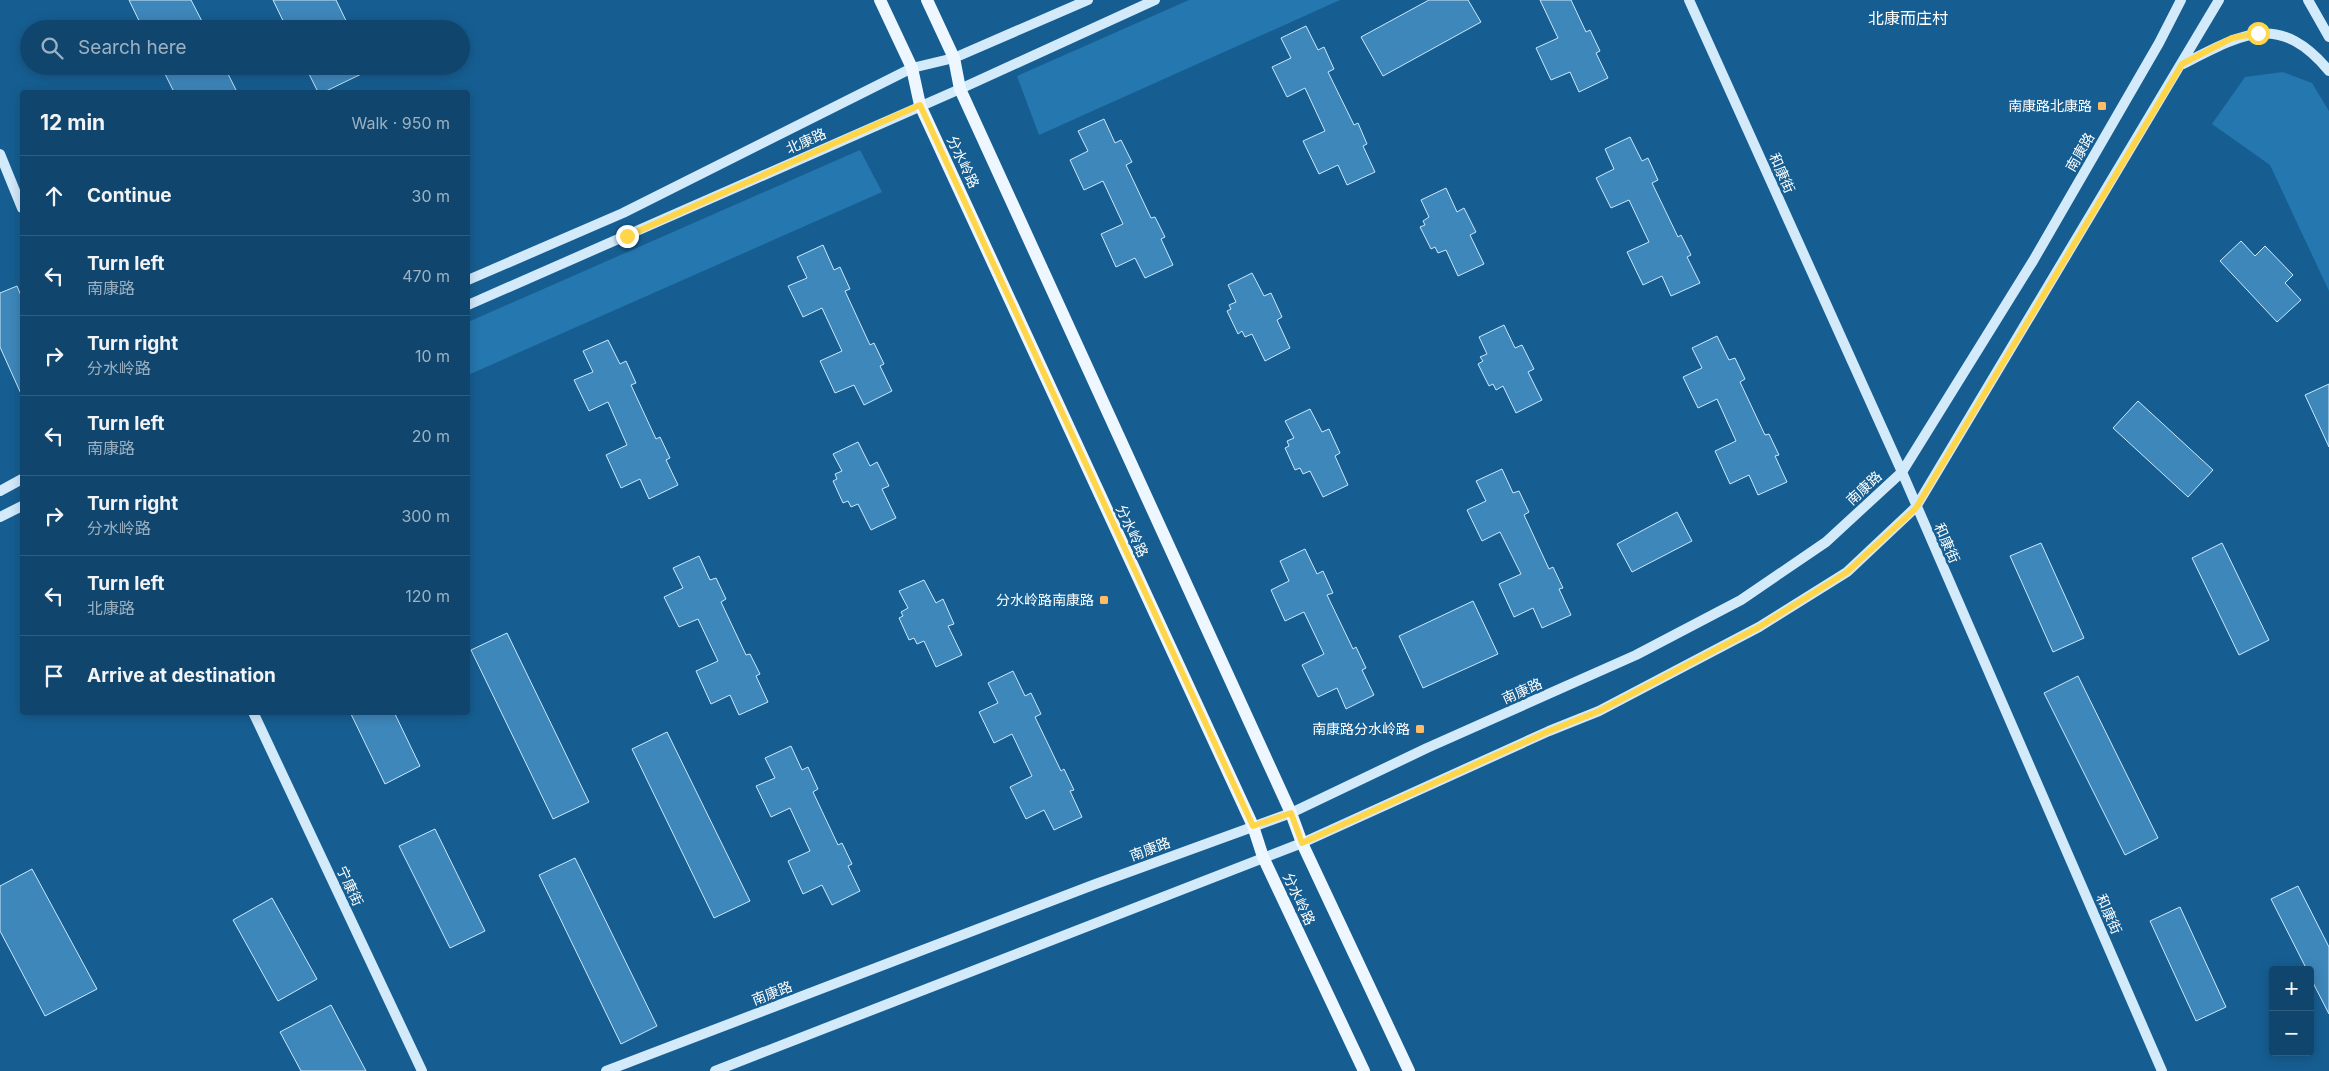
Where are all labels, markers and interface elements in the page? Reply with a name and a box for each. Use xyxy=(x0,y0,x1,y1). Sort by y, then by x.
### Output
district label: 北康而庄村 xyxy=(1868,8,1948,28)
search box xyxy=(20,20,470,75)
route start xyxy=(2247,22,2270,45)
icon: search xyxy=(38,34,66,62)
text: Search here xyxy=(78,36,187,59)
place label: 南康路北康路 xyxy=(2008,97,2092,114)
marker: 南康路北康路 xyxy=(2096,100,2108,112)
text: 12 min xyxy=(40,110,105,135)
text: Walk · 950 m xyxy=(352,113,450,133)
street label: 北康路 xyxy=(783,124,828,157)
street label: 南康路 xyxy=(2062,129,2097,174)
street label: 分水岭路 xyxy=(944,133,983,191)
street label: 和康街 xyxy=(1766,150,1799,195)
icon: ahead xyxy=(40,182,68,210)
text: Continue xyxy=(87,184,172,207)
text: 30 m xyxy=(412,186,450,206)
route end xyxy=(616,225,639,248)
text: Turn left xyxy=(87,252,165,275)
icon: left xyxy=(40,262,68,290)
text: 470 m xyxy=(402,266,450,286)
text: 南康路 xyxy=(87,278,135,298)
text: Turn right xyxy=(87,332,178,355)
icon: right xyxy=(40,342,68,370)
text: 10 m xyxy=(415,346,450,366)
text: 分水岭路 xyxy=(87,358,151,378)
text: Turn left xyxy=(87,412,165,435)
icon: left xyxy=(40,422,68,450)
text: 20 m xyxy=(412,426,450,446)
text: 南康路 xyxy=(87,438,135,458)
street label: 南康路 xyxy=(1843,467,1885,508)
text: Turn right xyxy=(87,492,178,515)
icon: right xyxy=(40,502,68,530)
street label: 分水岭路 xyxy=(1113,502,1152,560)
text: 300 m xyxy=(401,506,450,526)
text: 分水岭路 xyxy=(87,518,151,538)
street label: 和康街 xyxy=(1931,520,1964,565)
text: Turn left xyxy=(87,572,165,595)
icon: left xyxy=(40,582,68,610)
text: 120 m xyxy=(405,586,450,606)
place label: 分水岭路南康路 xyxy=(996,591,1094,608)
marker: 分水岭路南康路 xyxy=(1098,594,1110,606)
text: 北康路 xyxy=(87,598,135,618)
icon: arrive xyxy=(40,662,68,690)
text: Arrive at destination xyxy=(87,664,276,687)
street label: 南康路 xyxy=(1499,674,1544,707)
place label: 南康路分水岭路 xyxy=(1312,720,1410,737)
marker: 南康路分水岭路 xyxy=(1414,723,1426,735)
street label: 南康路 xyxy=(1127,833,1172,864)
street label: 宁康街 xyxy=(334,863,367,908)
street label: 分水岭路 xyxy=(1280,870,1319,928)
street label: 和康街 xyxy=(2093,891,2126,936)
map controls xyxy=(2269,966,2314,1056)
button: + xyxy=(2269,966,2314,1011)
street label: 南康路 xyxy=(749,977,794,1008)
button: − xyxy=(2269,1011,2314,1056)

